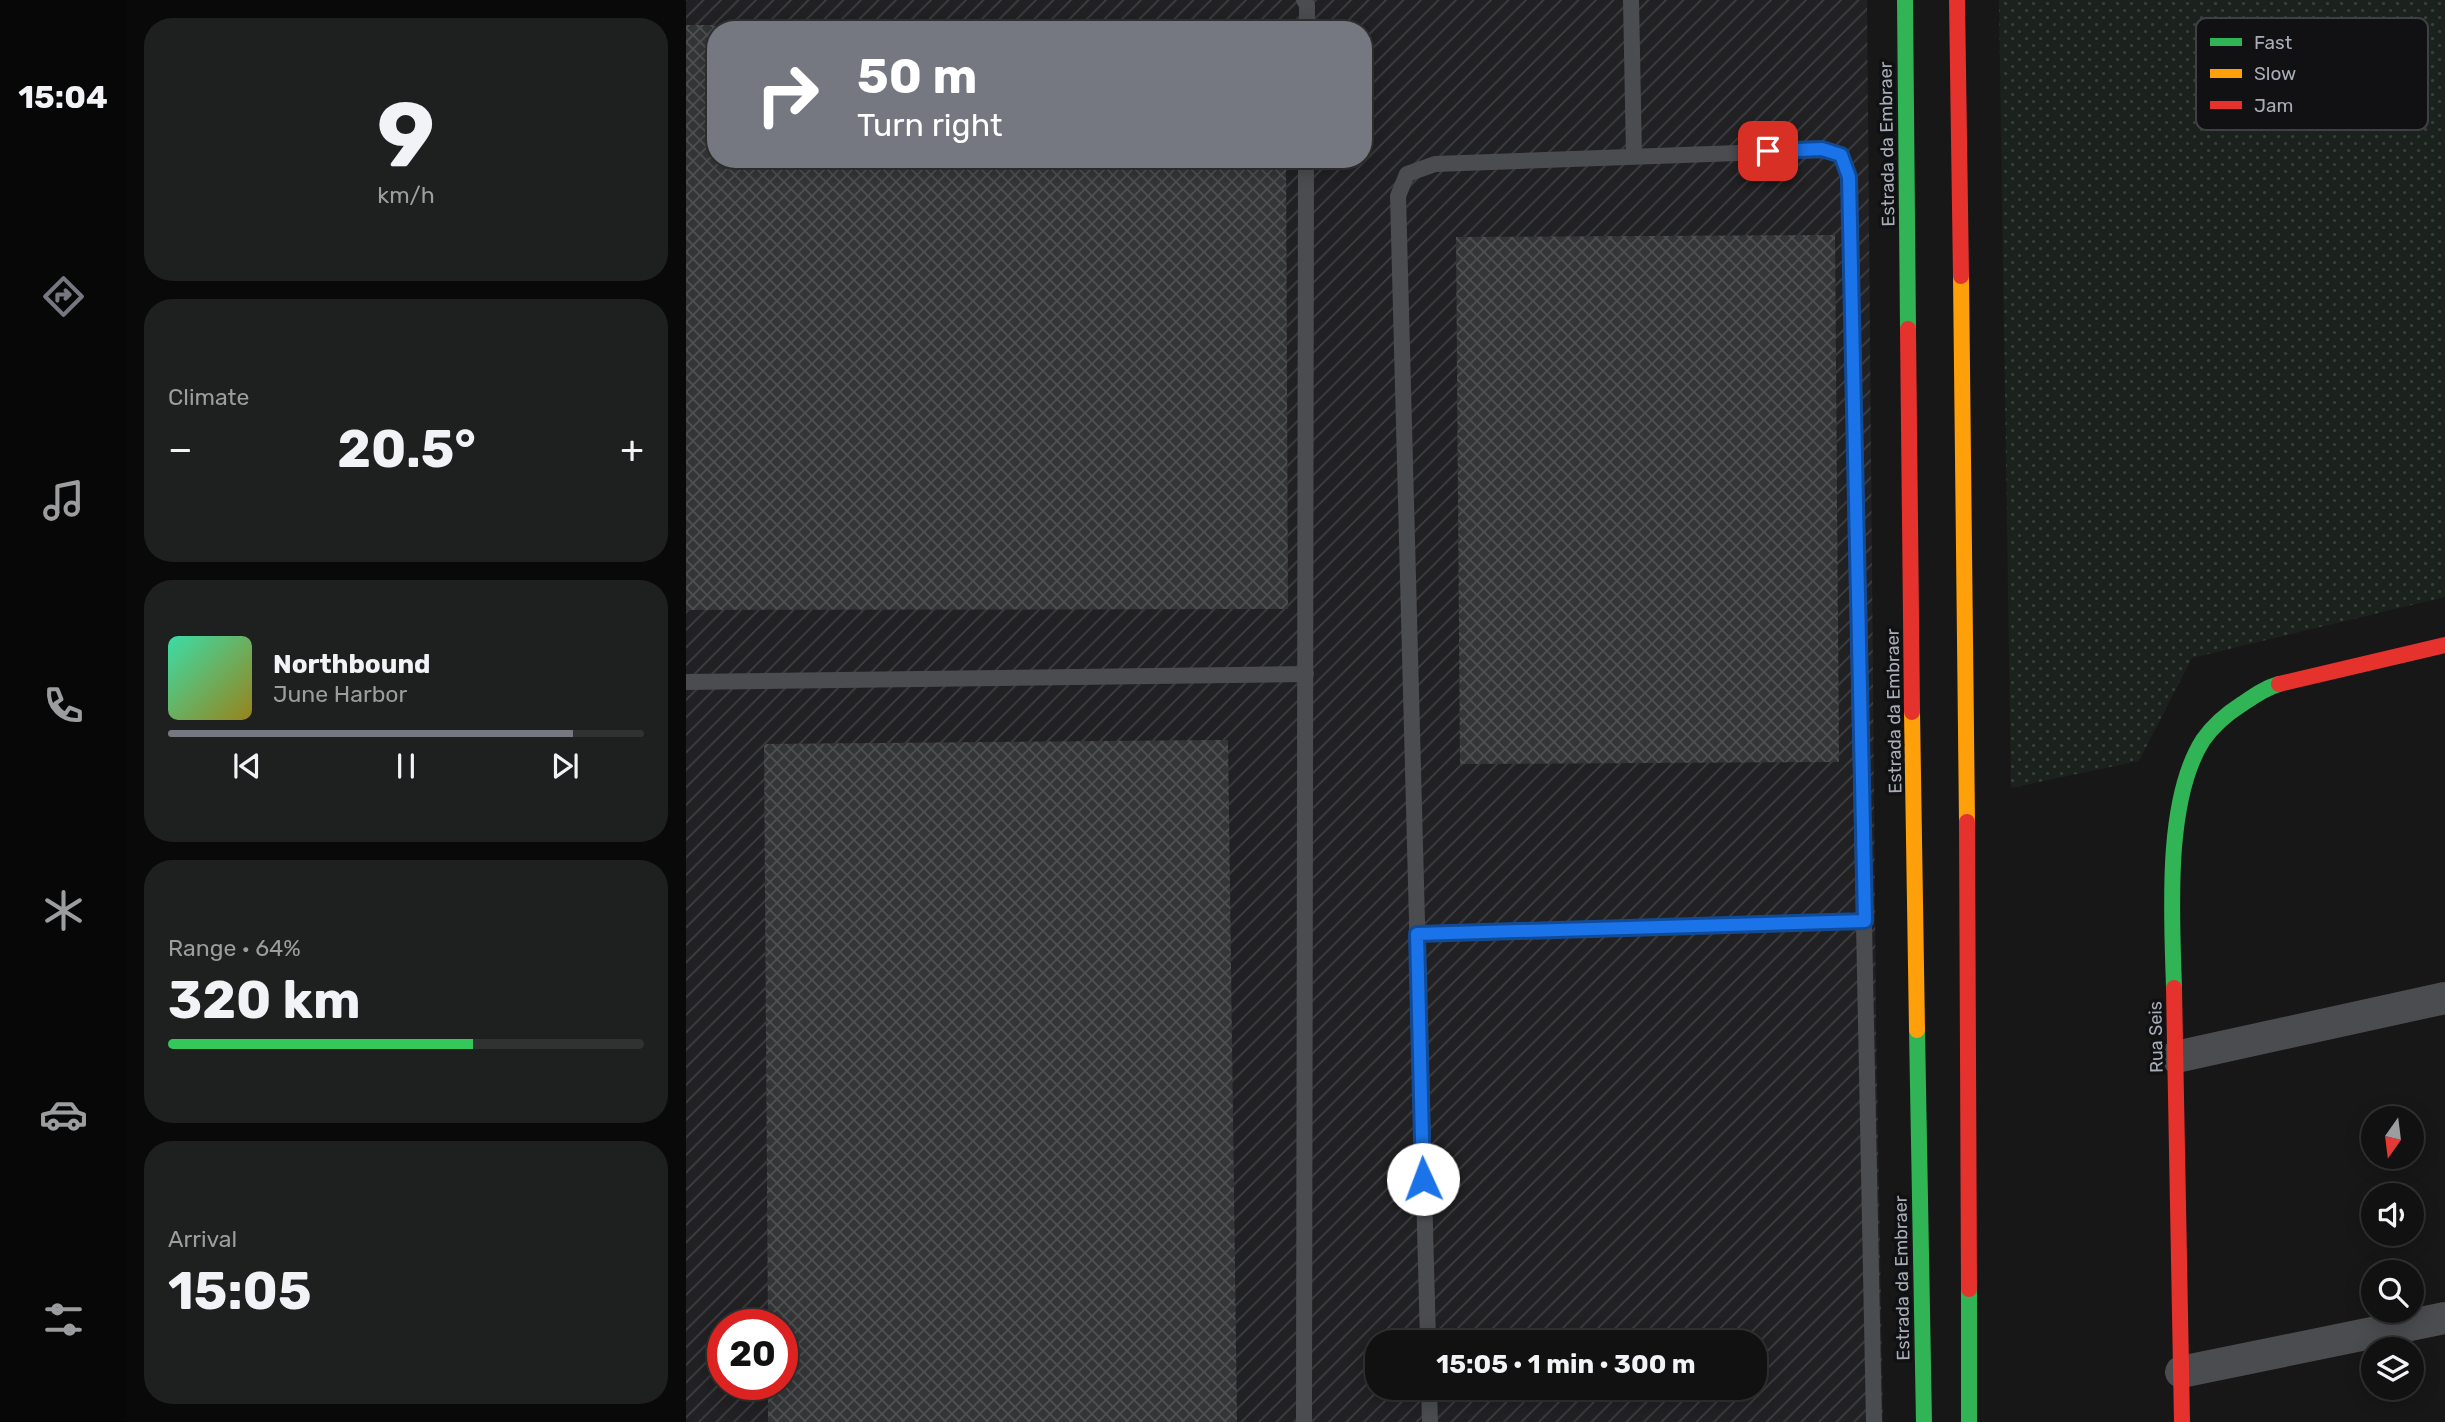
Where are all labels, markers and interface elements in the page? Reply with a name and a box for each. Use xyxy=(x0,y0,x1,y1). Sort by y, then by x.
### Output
legend xyxy=(2196,18,2428,130)
text: Fast xyxy=(2254,31,2293,54)
text: 50 m xyxy=(857,47,977,105)
icon: right xyxy=(742,49,833,140)
street label: Estrada da Embraer xyxy=(1875,61,1899,227)
text: Slow xyxy=(2254,62,2296,85)
text: 15:04 xyxy=(18,78,108,116)
text: 9 xyxy=(377,81,435,189)
text: Jam xyxy=(2254,94,2293,117)
text: Turn right xyxy=(857,106,1002,144)
pin xyxy=(1738,121,1798,181)
icon: arrive xyxy=(1749,132,1787,170)
text: km/h xyxy=(377,181,435,209)
icon: directions xyxy=(39,272,88,321)
text: Climate xyxy=(168,383,249,411)
text: 20.5° xyxy=(337,418,476,480)
text: − xyxy=(168,426,193,472)
text: + xyxy=(620,426,644,472)
icon: music xyxy=(39,476,88,525)
street label: Estrada da Embraer xyxy=(1882,628,1906,794)
text: Northbound xyxy=(273,649,431,680)
text: June Harbor xyxy=(273,680,407,708)
icon: phone xyxy=(39,681,88,730)
icon: previous xyxy=(228,747,266,785)
icon: pause xyxy=(387,747,425,785)
icon: next xyxy=(546,747,584,785)
icon: climate xyxy=(39,886,88,935)
text: Range · 64% xyxy=(168,934,301,962)
text: 320 km xyxy=(168,969,361,1031)
street label: Rua Seis xyxy=(2144,1001,2168,1073)
icon: car xyxy=(39,1090,88,1139)
north arrow xyxy=(2361,1106,2424,1169)
map controls xyxy=(2361,1106,2424,1400)
position arrow xyxy=(1386,1142,1460,1216)
button: sound xyxy=(2361,1183,2424,1246)
street label: Estrada da Embraer xyxy=(1890,1195,1914,1361)
text: Arrival xyxy=(168,1225,237,1253)
text: 15:05 xyxy=(168,1260,312,1322)
button: search xyxy=(2361,1260,2424,1323)
icon: filters xyxy=(39,1295,88,1344)
speed limit sign: 20 xyxy=(707,1309,798,1400)
button: layers xyxy=(2361,1337,2424,1400)
text: 15:05 · 1 min · 300 m xyxy=(1436,1349,1696,1380)

